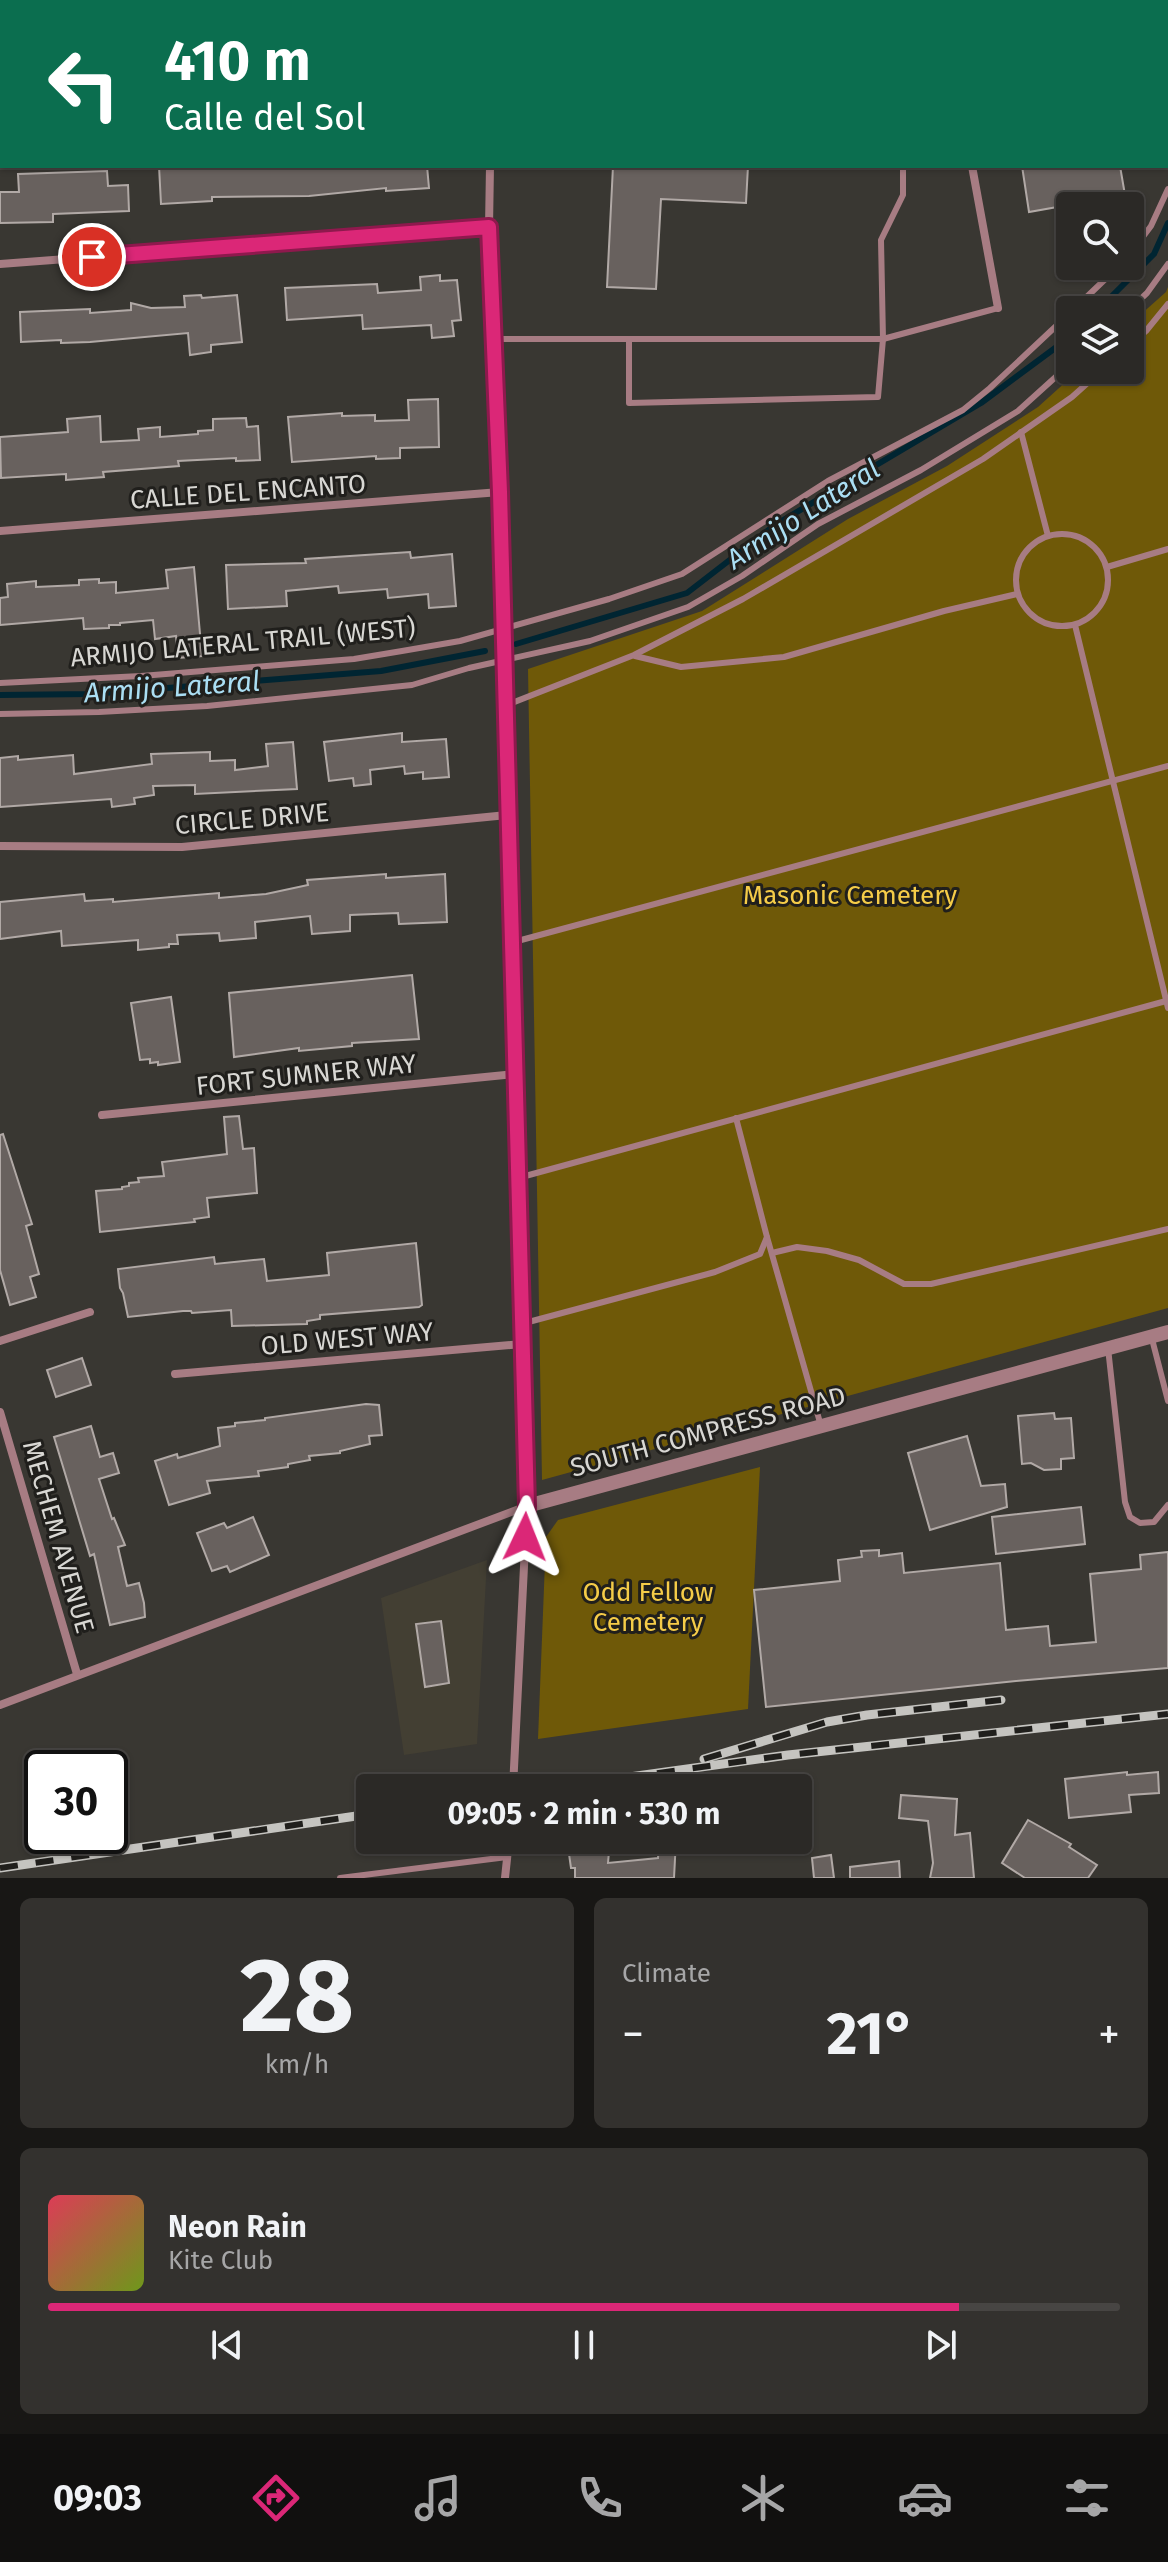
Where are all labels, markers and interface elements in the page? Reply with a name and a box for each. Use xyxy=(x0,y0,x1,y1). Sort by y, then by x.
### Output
text: 410 m xyxy=(164,28,311,95)
icon: left xyxy=(32,32,136,136)
text: Calle del Sol xyxy=(164,96,366,140)
map controls xyxy=(1056,192,1144,384)
button: search xyxy=(1056,192,1144,280)
pin xyxy=(58,223,126,291)
icon: arrive xyxy=(70,235,114,279)
button: layers xyxy=(1056,296,1144,384)
water label: Armijo Lateral xyxy=(719,452,886,576)
street label: CALLE DEL ENCANTO xyxy=(129,468,367,516)
street label: ARMIJO LATERAL TRAIL (WEST) xyxy=(69,612,417,674)
water label: Armijo Lateral xyxy=(82,664,261,710)
street label: CIRCLE DRIVE xyxy=(174,797,330,841)
park label: Masonic Cemetery xyxy=(743,880,957,911)
street label: FORT SUMNER WAY xyxy=(194,1048,418,1102)
street label: OLD WEST WAY xyxy=(259,1316,435,1362)
street label: SOUTH COMPRESS ROAD xyxy=(567,1380,849,1484)
street label: MECHEM AVENUE xyxy=(16,1437,100,1637)
position arrow xyxy=(483,1495,567,1579)
park label: Odd Fellow Cemetery xyxy=(583,1577,714,1638)
speed limit sign: 30 xyxy=(24,1750,128,1854)
text: 09:05 · 2 min · 530 m xyxy=(448,1796,720,1832)
text: 28 xyxy=(240,1934,354,2059)
text: Climate xyxy=(622,1958,711,1989)
text: 21° xyxy=(827,1998,915,2070)
text: − xyxy=(622,2008,644,2061)
text: + xyxy=(1098,2008,1120,2061)
text: km/h xyxy=(265,2049,329,2080)
text: Neon Rain xyxy=(168,2209,307,2245)
text: Kite Club xyxy=(168,2245,273,2276)
icon: previous xyxy=(205,2323,249,2367)
icon: pause xyxy=(562,2323,606,2367)
icon: next xyxy=(919,2323,963,2367)
icon: directions xyxy=(248,2470,304,2526)
icon: music xyxy=(410,2470,466,2526)
icon: phone xyxy=(572,2470,628,2526)
icon: climate xyxy=(735,2470,791,2526)
icon: car xyxy=(897,2470,953,2526)
icon: filters xyxy=(1059,2470,1115,2526)
text: 09:03 xyxy=(53,2476,142,2520)

